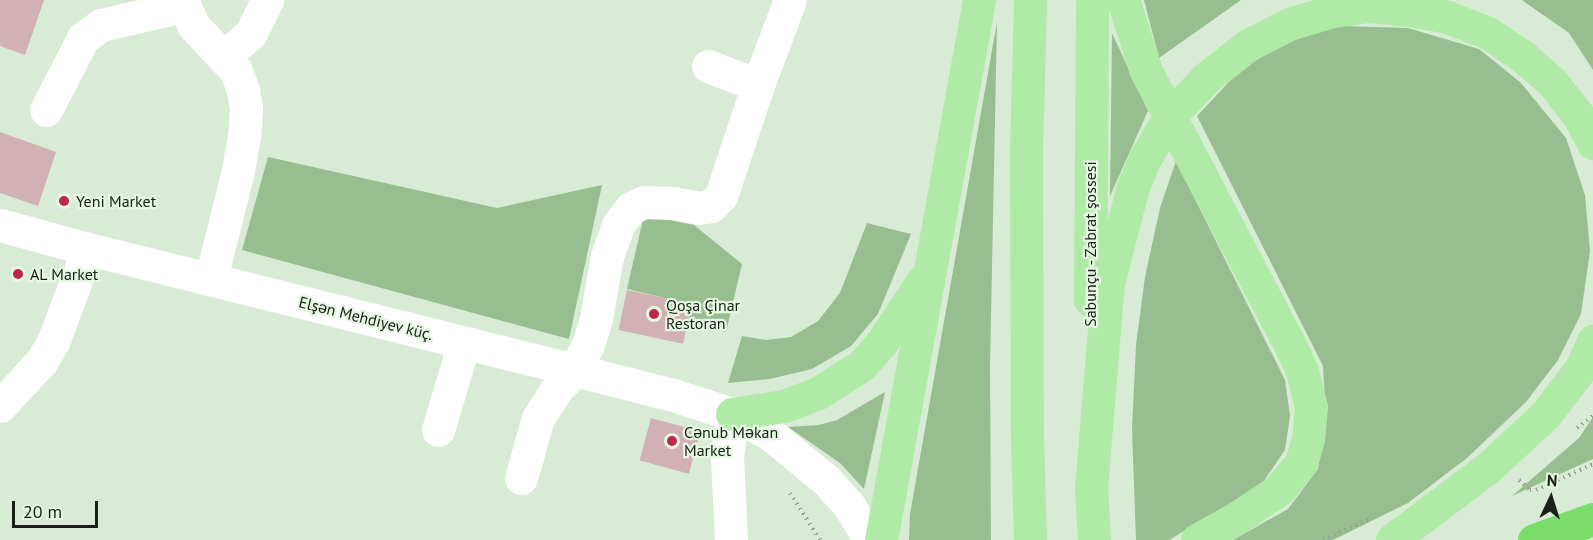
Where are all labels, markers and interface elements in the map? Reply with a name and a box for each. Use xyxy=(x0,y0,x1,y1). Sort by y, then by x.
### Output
street label: Sabunçu - Zabrat şossesi xyxy=(1080,160,1100,328)
place label: Yeni Market xyxy=(76,191,156,211)
marker: Yeni Market xyxy=(57,194,71,208)
place label: AL Market xyxy=(30,264,99,284)
marker: AL Market xyxy=(11,267,25,281)
street label: Elşən Mehdiyev küç. xyxy=(297,292,435,344)
place label: Qoşa Çinar Restoran xyxy=(666,295,740,333)
marker: Qoşa Çinar Restoran xyxy=(647,307,661,321)
place label: Cənub Məkan Market xyxy=(684,422,778,460)
marker: Cənub Məkan Market xyxy=(665,434,679,448)
north arrow xyxy=(1521,468,1581,528)
text: N xyxy=(1546,470,1558,490)
scale bar xyxy=(15,489,100,527)
text: 20 m xyxy=(23,500,62,523)

